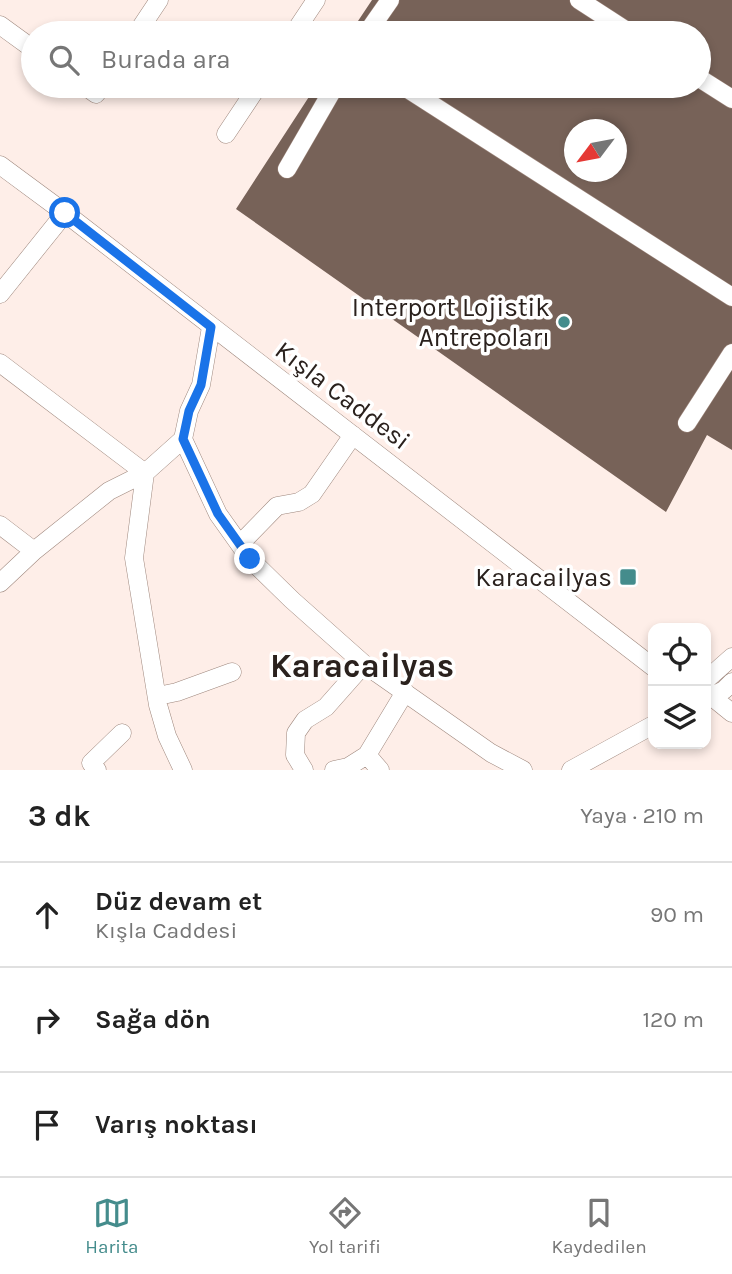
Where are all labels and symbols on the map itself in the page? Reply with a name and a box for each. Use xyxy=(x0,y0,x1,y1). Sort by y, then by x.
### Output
north arrow xyxy=(564,119,627,182)
route start xyxy=(49,197,80,228)
place label: Interport Lojistik Antrepoları xyxy=(352,292,550,353)
marker: Interport Lojistik Antrepoları xyxy=(556,314,572,330)
street label: Kışla Caddesi xyxy=(269,335,416,456)
route end xyxy=(234,543,265,574)
place label: Karacailyas xyxy=(475,562,612,593)
marker: Karacailyas xyxy=(618,567,638,587)
district label: Karacailyas xyxy=(270,647,454,685)

